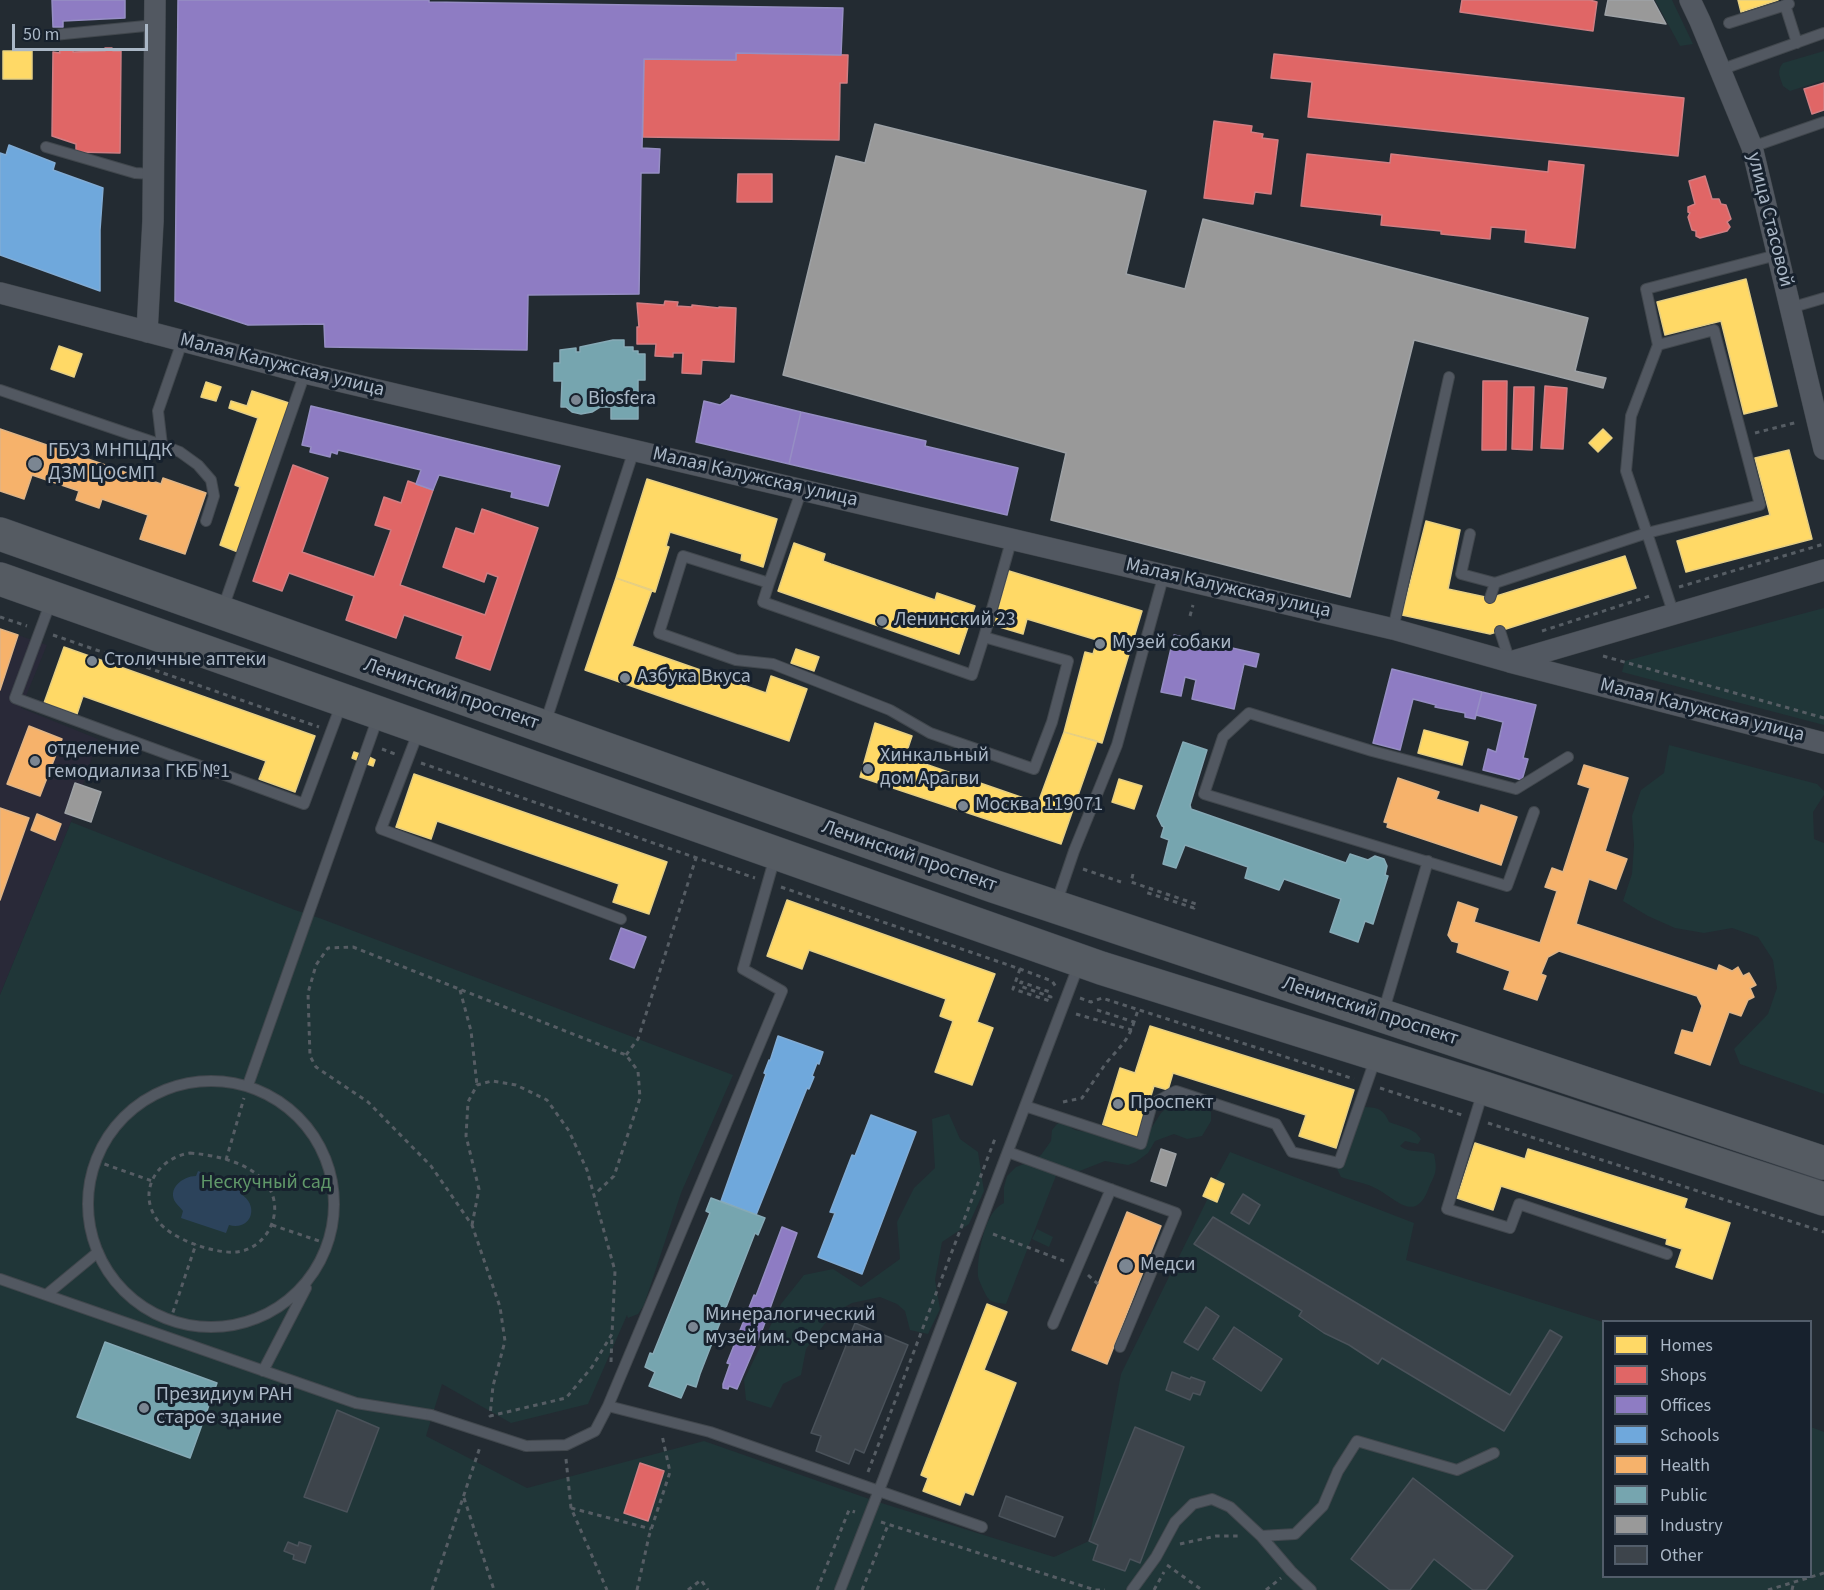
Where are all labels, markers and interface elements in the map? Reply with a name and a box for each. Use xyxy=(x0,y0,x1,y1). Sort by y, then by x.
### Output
scale bar xyxy=(15,12,152,50)
text: 50 m xyxy=(23,22,59,47)
street label: улица Стасовой xyxy=(1741,150,1797,290)
street label: Малая Калужская улица xyxy=(177,329,387,403)
place label: Biosfera xyxy=(588,388,656,412)
marker: Biosfera xyxy=(569,393,583,407)
place label: ГБУЗ МНПЦДК ДЗМ ЦОСМП xyxy=(48,440,172,487)
street label: Малая Калужская улица xyxy=(650,443,860,513)
marker: ГБУЗ МНПЦДК ДЗМ ЦОСМП xyxy=(26,455,44,473)
street label: Малая Калужская улица xyxy=(1123,554,1333,624)
place label: Ленинский 23 xyxy=(894,609,1016,633)
marker: Ленинский 23 xyxy=(875,614,889,628)
place label: Музей собаки xyxy=(1112,632,1231,656)
marker: Музей собаки xyxy=(1093,637,1107,651)
place label: Столичные аптеки xyxy=(104,649,267,673)
marker: Столичные аптеки xyxy=(85,654,99,668)
street label: Ленинский проспект xyxy=(360,654,542,736)
place label: Азбука Вкуса xyxy=(637,666,751,690)
marker: Азбука Вкуса xyxy=(618,671,632,685)
street label: Малая Калужская улица xyxy=(1597,674,1807,748)
place label: отделение гемодиализа ГКБ №1 xyxy=(47,738,230,785)
place label: Хинкальный дом Арагви xyxy=(880,745,989,792)
marker: отделение гемодиализа ГКБ №1 xyxy=(28,754,42,768)
marker: Хинкальный дом Арагви xyxy=(861,762,875,776)
place label: Москва 119071 xyxy=(975,794,1103,818)
marker: Москва 119071 xyxy=(956,799,970,813)
street label: Ленинский проспект xyxy=(818,816,1000,898)
street label: Ленинский проспект xyxy=(1279,972,1461,1052)
place label: Проспект xyxy=(1130,1092,1214,1116)
marker: Проспект xyxy=(1111,1097,1125,1111)
park label: Нескучный сад xyxy=(201,1172,331,1196)
place label: Медси xyxy=(1140,1254,1196,1278)
marker: Медси xyxy=(1117,1257,1135,1275)
place label: Минералогический музей им. Ферсмана xyxy=(705,1304,883,1351)
marker: Минералогический музей им. Ферсмана xyxy=(686,1320,700,1334)
legend xyxy=(1602,1320,1812,1578)
text: Homes xyxy=(1660,1333,1713,1358)
text: Shops xyxy=(1660,1363,1707,1388)
place label: Президиум РАН старое здание xyxy=(156,1384,293,1431)
text: Offices xyxy=(1660,1393,1711,1418)
marker: Президиум РАН старое здание xyxy=(137,1401,151,1415)
text: Schools xyxy=(1660,1423,1719,1448)
text: Health xyxy=(1660,1453,1710,1478)
text: Public xyxy=(1660,1483,1707,1508)
text: Industry xyxy=(1660,1513,1723,1538)
text: Other xyxy=(1660,1543,1703,1568)

